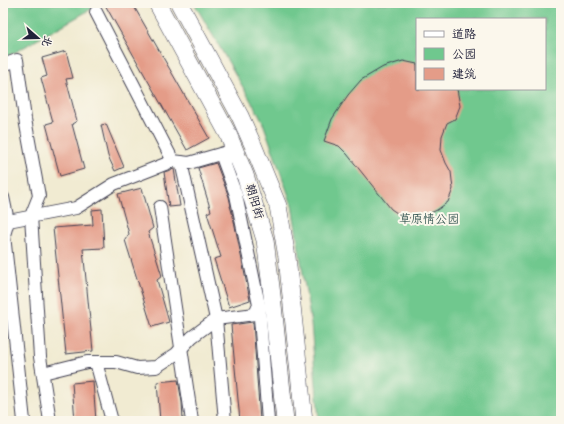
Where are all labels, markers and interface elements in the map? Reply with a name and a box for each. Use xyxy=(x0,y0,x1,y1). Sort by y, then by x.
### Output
north arrow xyxy=(18,18,58,58)
legend xyxy=(416,18,546,90)
text: 道路 xyxy=(452,28,476,43)
text: 北 xyxy=(38,34,53,48)
text: 公园 xyxy=(452,48,476,63)
text: 建筑 xyxy=(452,68,476,83)
street label: 朝阳街 xyxy=(241,182,266,221)
park label: 草原情公园 xyxy=(399,213,459,228)

